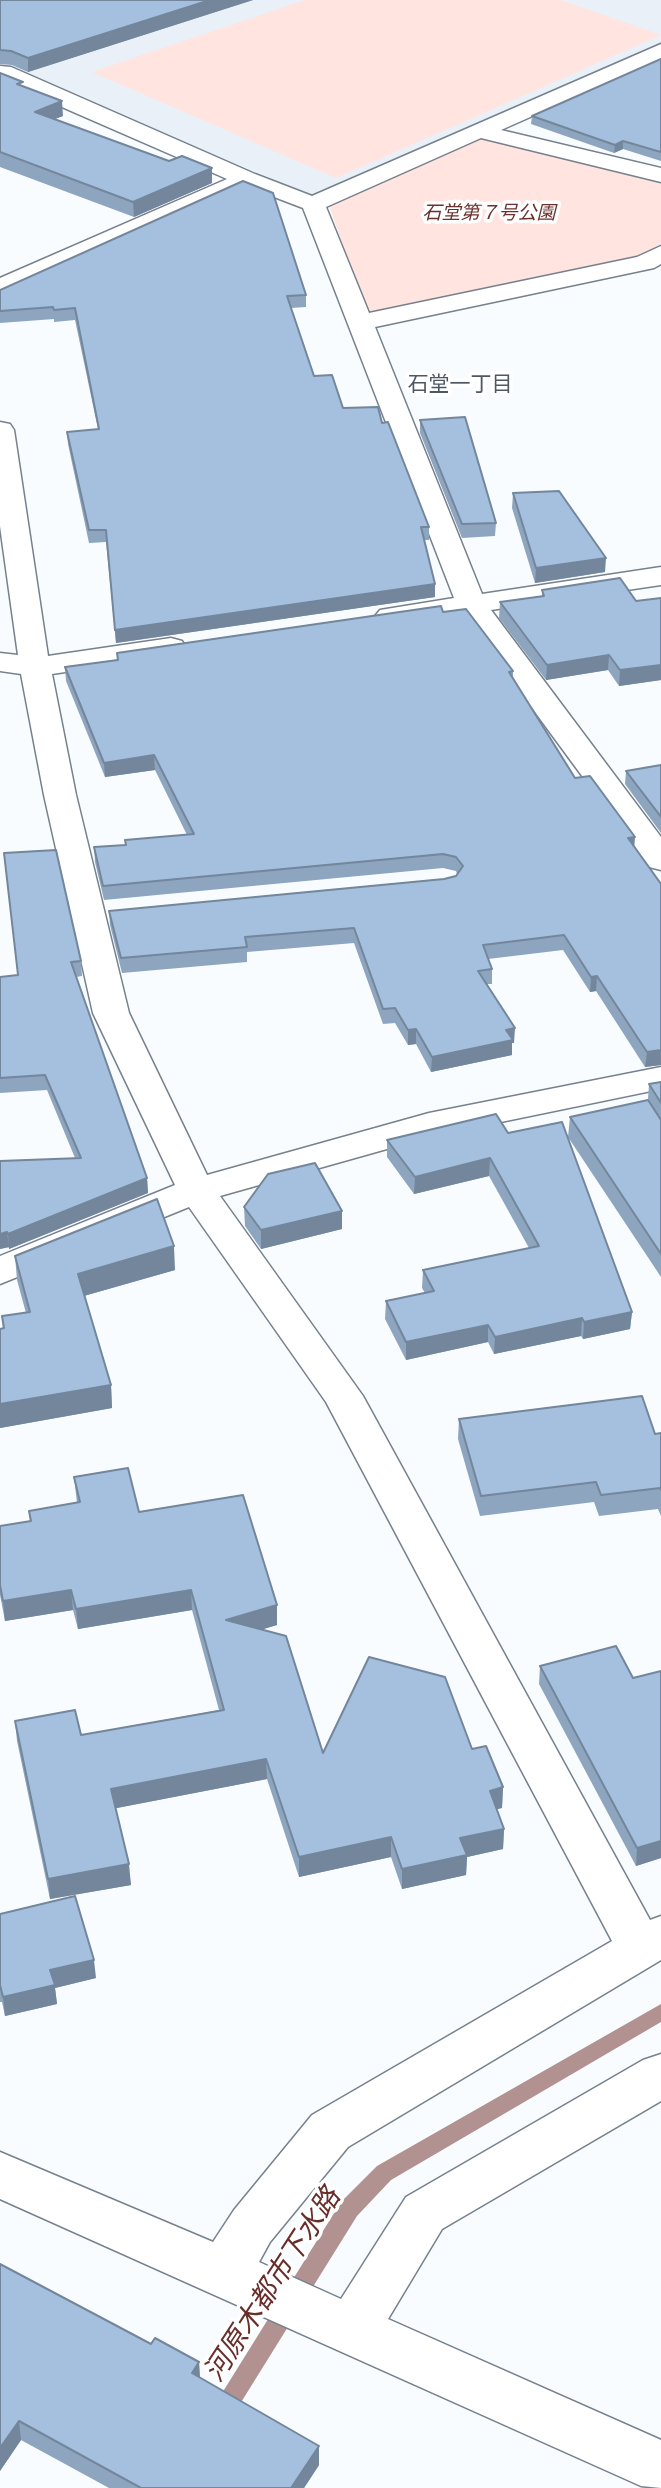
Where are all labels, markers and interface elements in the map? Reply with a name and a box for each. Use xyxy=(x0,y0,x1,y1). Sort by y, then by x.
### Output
park label: 石堂第７号公園 xyxy=(423,203,555,225)
district label: 石堂一丁目 xyxy=(408,372,512,398)
water label: 河原木都市下水路 xyxy=(198,2182,348,2388)

